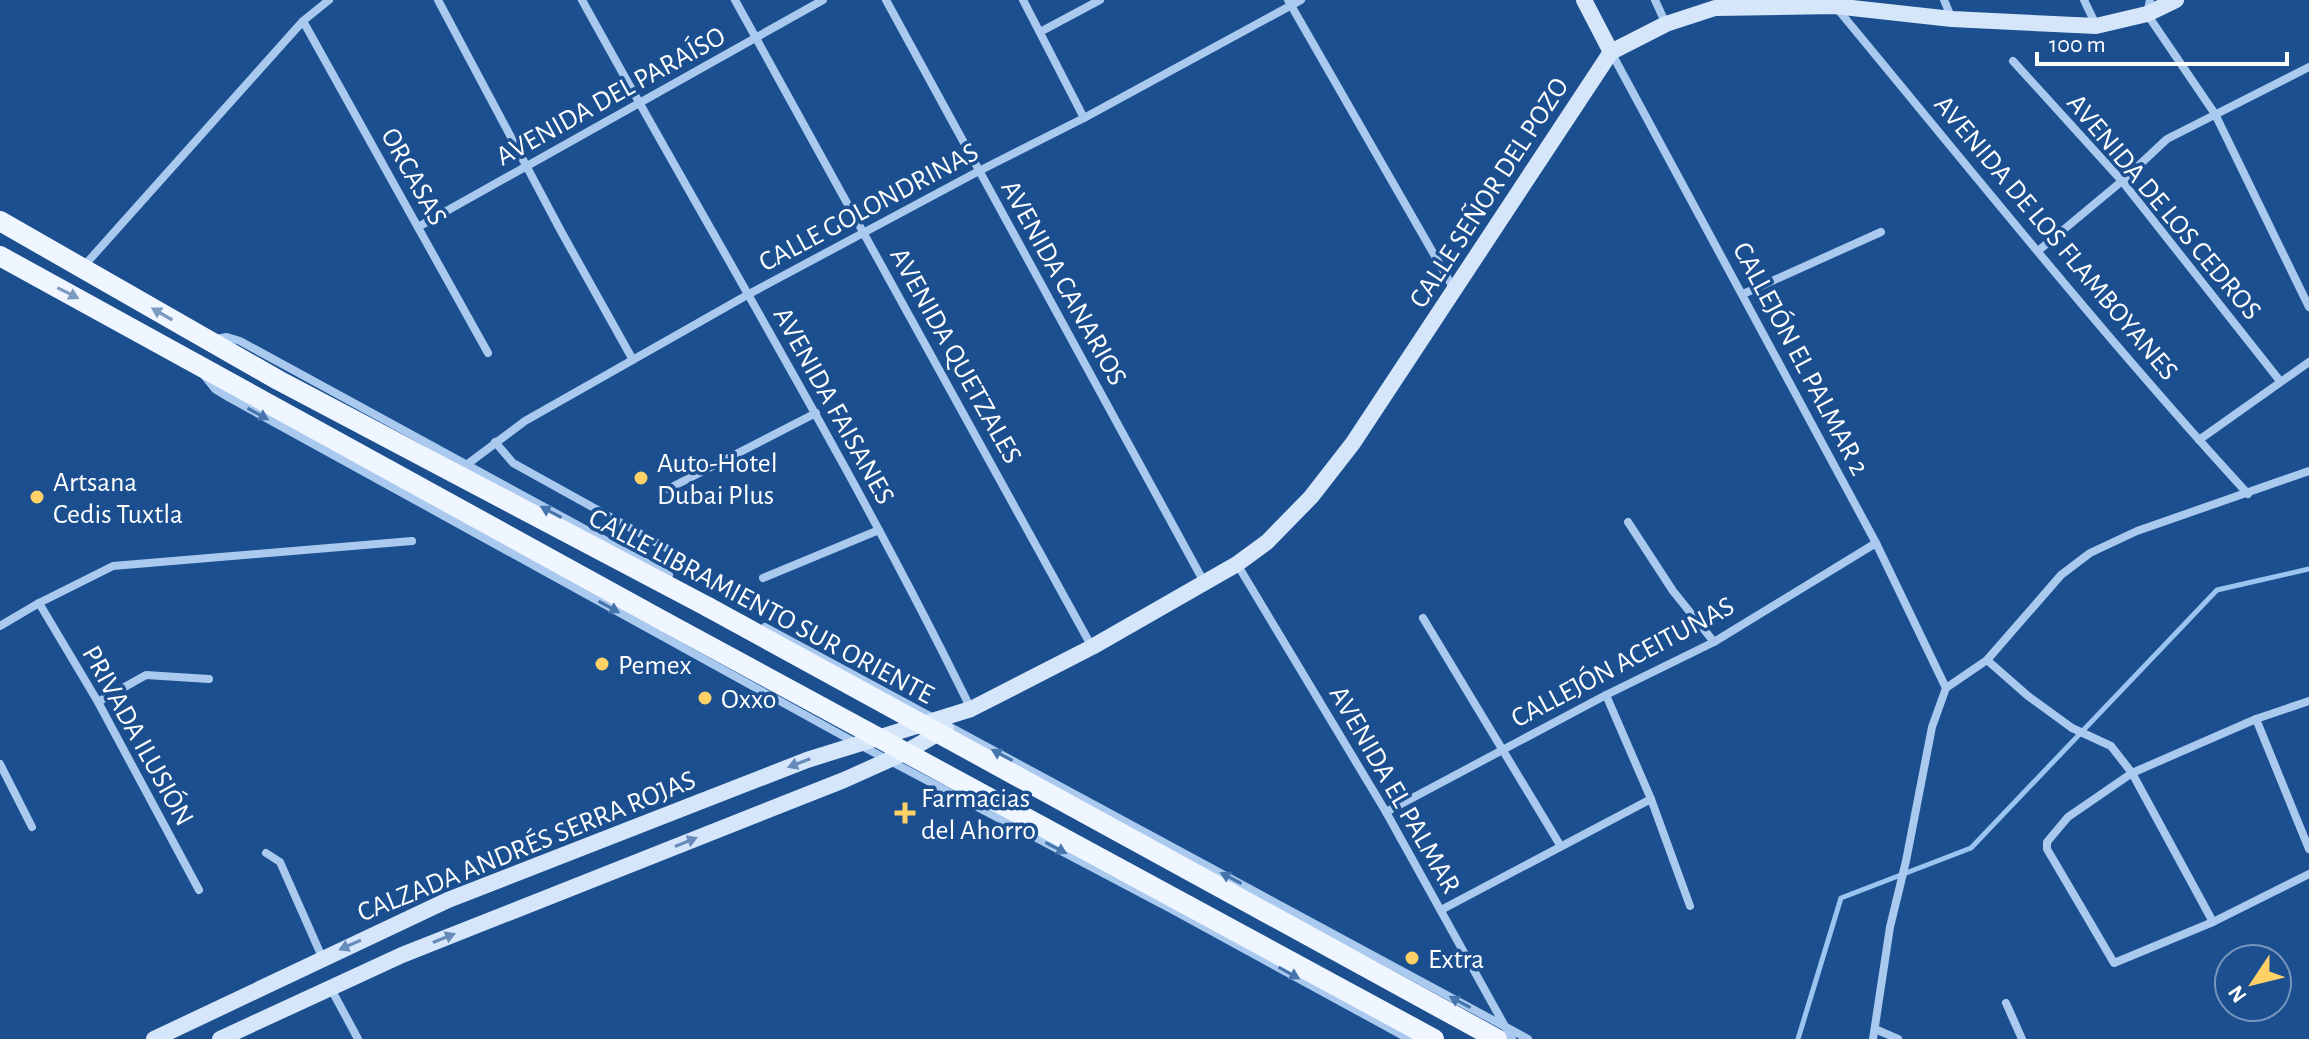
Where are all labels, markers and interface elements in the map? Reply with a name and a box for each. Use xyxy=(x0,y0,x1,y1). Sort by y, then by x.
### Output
scale bar xyxy=(2037,16,2287,66)
street label: AVENIDA DEL PARAÍSO xyxy=(490,19,730,171)
text: 100 m xyxy=(2049,33,2106,57)
street label: CALLE SEÑOR DEL POZO xyxy=(1403,72,1574,313)
street label: AVENIDA DE LOS CEDROS xyxy=(2061,89,2266,325)
street label: AVENIDA DE LOS FLAMBOYANES xyxy=(1928,91,2182,386)
street label: ORCASAS xyxy=(375,124,451,230)
street label: CALLE GOLONDRINAS xyxy=(755,138,983,277)
street label: AVENIDA CANARIOS xyxy=(995,176,1131,390)
street label: CALLEJÓN EL PALMAR 2 xyxy=(1727,237,1876,480)
street label: AVENIDA QUETZALES xyxy=(884,243,1026,469)
one-way arrow xyxy=(57,287,80,300)
street label: AVENIDA FAISANES xyxy=(768,303,899,509)
one-way arrow xyxy=(151,307,173,321)
one-way arrow xyxy=(247,408,270,421)
place label: Auto-Hotel Dubai Plus xyxy=(657,450,778,510)
place label: Artsana Cedis Tuxtla xyxy=(53,469,183,529)
marker: Auto-Hotel Dubai Plus xyxy=(632,469,650,487)
marker: Artsana Cedis Tuxtla xyxy=(28,488,46,506)
street label: CALLE LIBRAMIENTO SUR ORIENTE xyxy=(584,504,938,710)
one-way arrow xyxy=(540,505,563,519)
street label: CALLEJÓN ACEITUNAS xyxy=(1505,590,1739,733)
one-way arrow xyxy=(598,600,620,614)
street label: PRIVADA ILUSIÓN xyxy=(76,640,201,831)
place label: Pemex xyxy=(618,652,692,680)
marker: Pemex xyxy=(593,655,611,673)
street label: AVENIDA EL PALMAR xyxy=(1324,681,1465,899)
place label: Oxxo xyxy=(721,686,776,714)
marker: Oxxo xyxy=(696,689,714,707)
one-way arrow xyxy=(991,748,1013,762)
one-way arrow xyxy=(787,757,811,770)
street label: CALZADA ANDRÉS SERRA ROJAS xyxy=(353,763,700,928)
place label: Farmacias del Ahorro xyxy=(921,785,1036,845)
marker: Farmacias del Ahorro xyxy=(896,804,914,822)
one-way arrow xyxy=(674,836,698,849)
one-way arrow xyxy=(1045,842,1068,855)
one-way arrow xyxy=(1220,871,1242,885)
one-way arrow xyxy=(432,931,456,944)
one-way arrow xyxy=(339,938,362,951)
north arrow xyxy=(2213,943,2293,1023)
place label: Extra xyxy=(1428,946,1484,974)
marker: Extra xyxy=(1403,949,1421,967)
one-way arrow xyxy=(1278,966,1300,980)
text: N xyxy=(2224,981,2251,1006)
one-way arrow xyxy=(1449,995,1471,1009)

